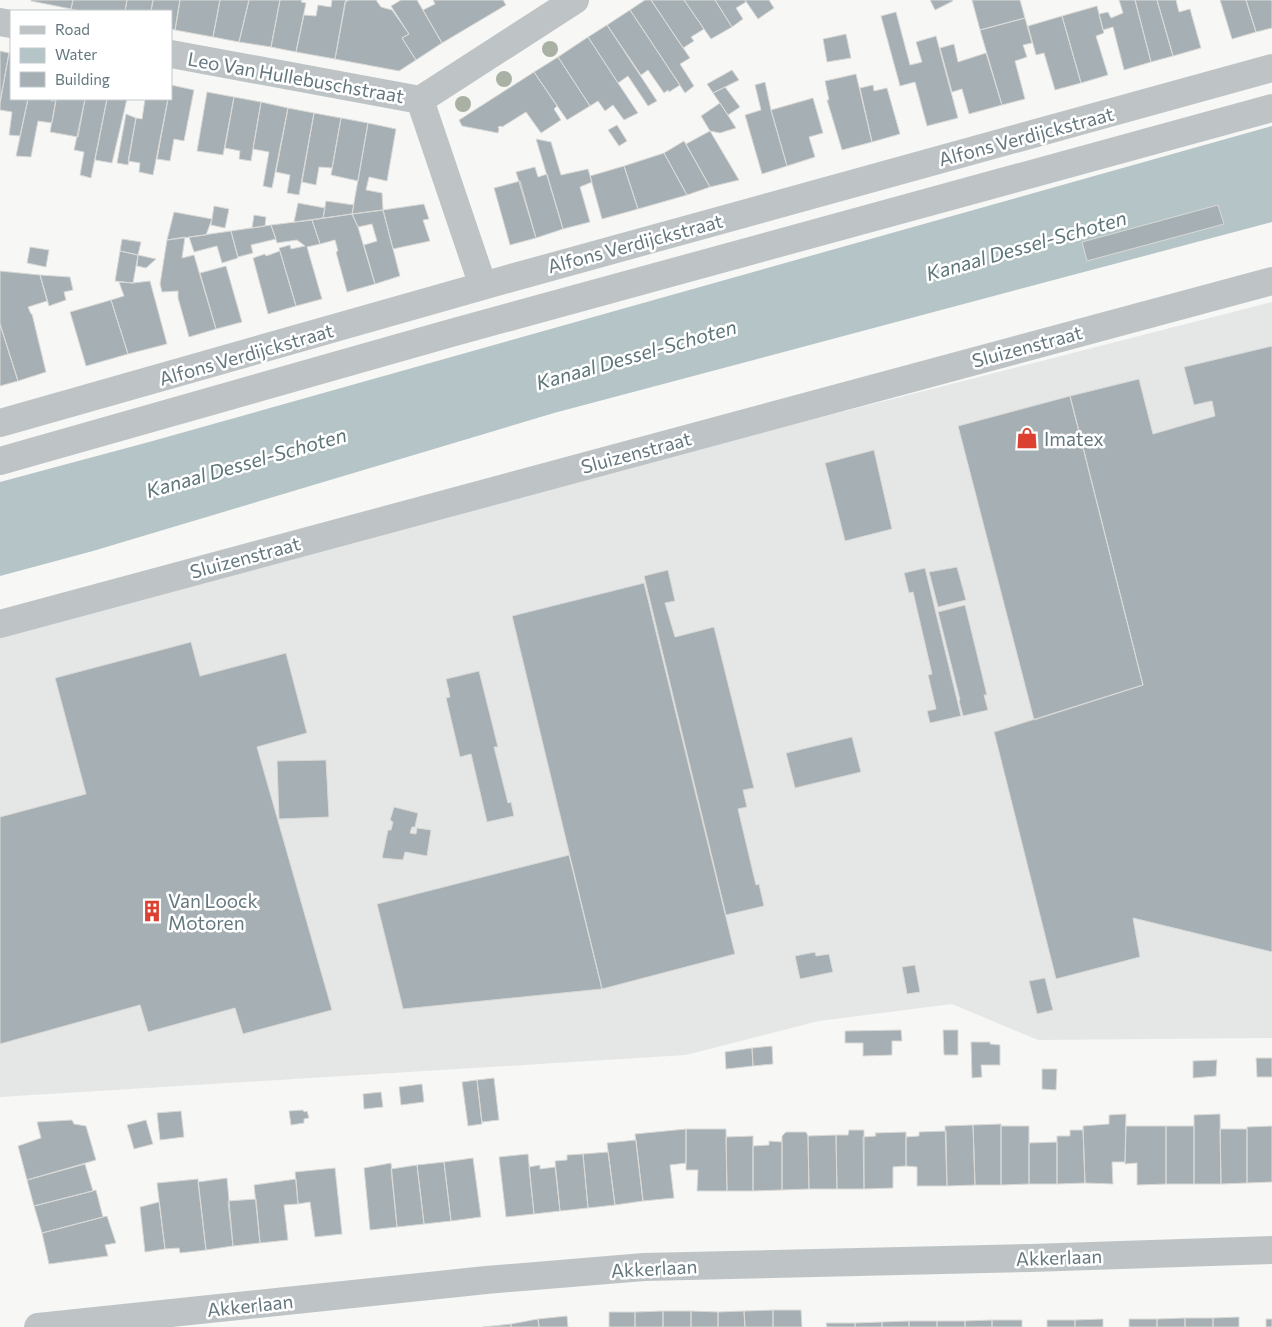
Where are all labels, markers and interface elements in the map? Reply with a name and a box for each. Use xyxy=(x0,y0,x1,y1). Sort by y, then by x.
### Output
legend xyxy=(10,10,172,100)
text: Road xyxy=(55,20,90,38)
text: Water xyxy=(55,45,97,63)
street label: Leo Van Hullebuschstraat xyxy=(186,47,406,107)
text: Building xyxy=(55,70,110,88)
street label: Alfons Verdijckstraat xyxy=(936,102,1116,170)
water label: Kanaal Dessel-Schoten xyxy=(923,205,1129,285)
street label: Alfons Verdijckstraat xyxy=(545,209,725,277)
water label: Kanaal Dessel-Schoten xyxy=(533,314,739,394)
street label: Alfons Verdijckstraat xyxy=(156,318,336,390)
street label: Sluizenstraat xyxy=(969,320,1085,372)
water label: Kanaal Dessel-Schoten xyxy=(143,422,349,502)
shop icon: Imatex xyxy=(1014,425,1040,451)
street label: Sluizenstraat xyxy=(578,426,694,478)
place label: Imatex xyxy=(1044,427,1104,450)
street label: Sluizenstraat xyxy=(187,531,303,583)
place label: Van Loock Motoren xyxy=(168,889,258,934)
building icon: Van Loock Motoren xyxy=(139,898,165,924)
street label: Akkerlaan xyxy=(1015,1244,1103,1270)
street label: Akkerlaan xyxy=(610,1254,698,1282)
street label: Akkerlaan xyxy=(206,1289,294,1321)

